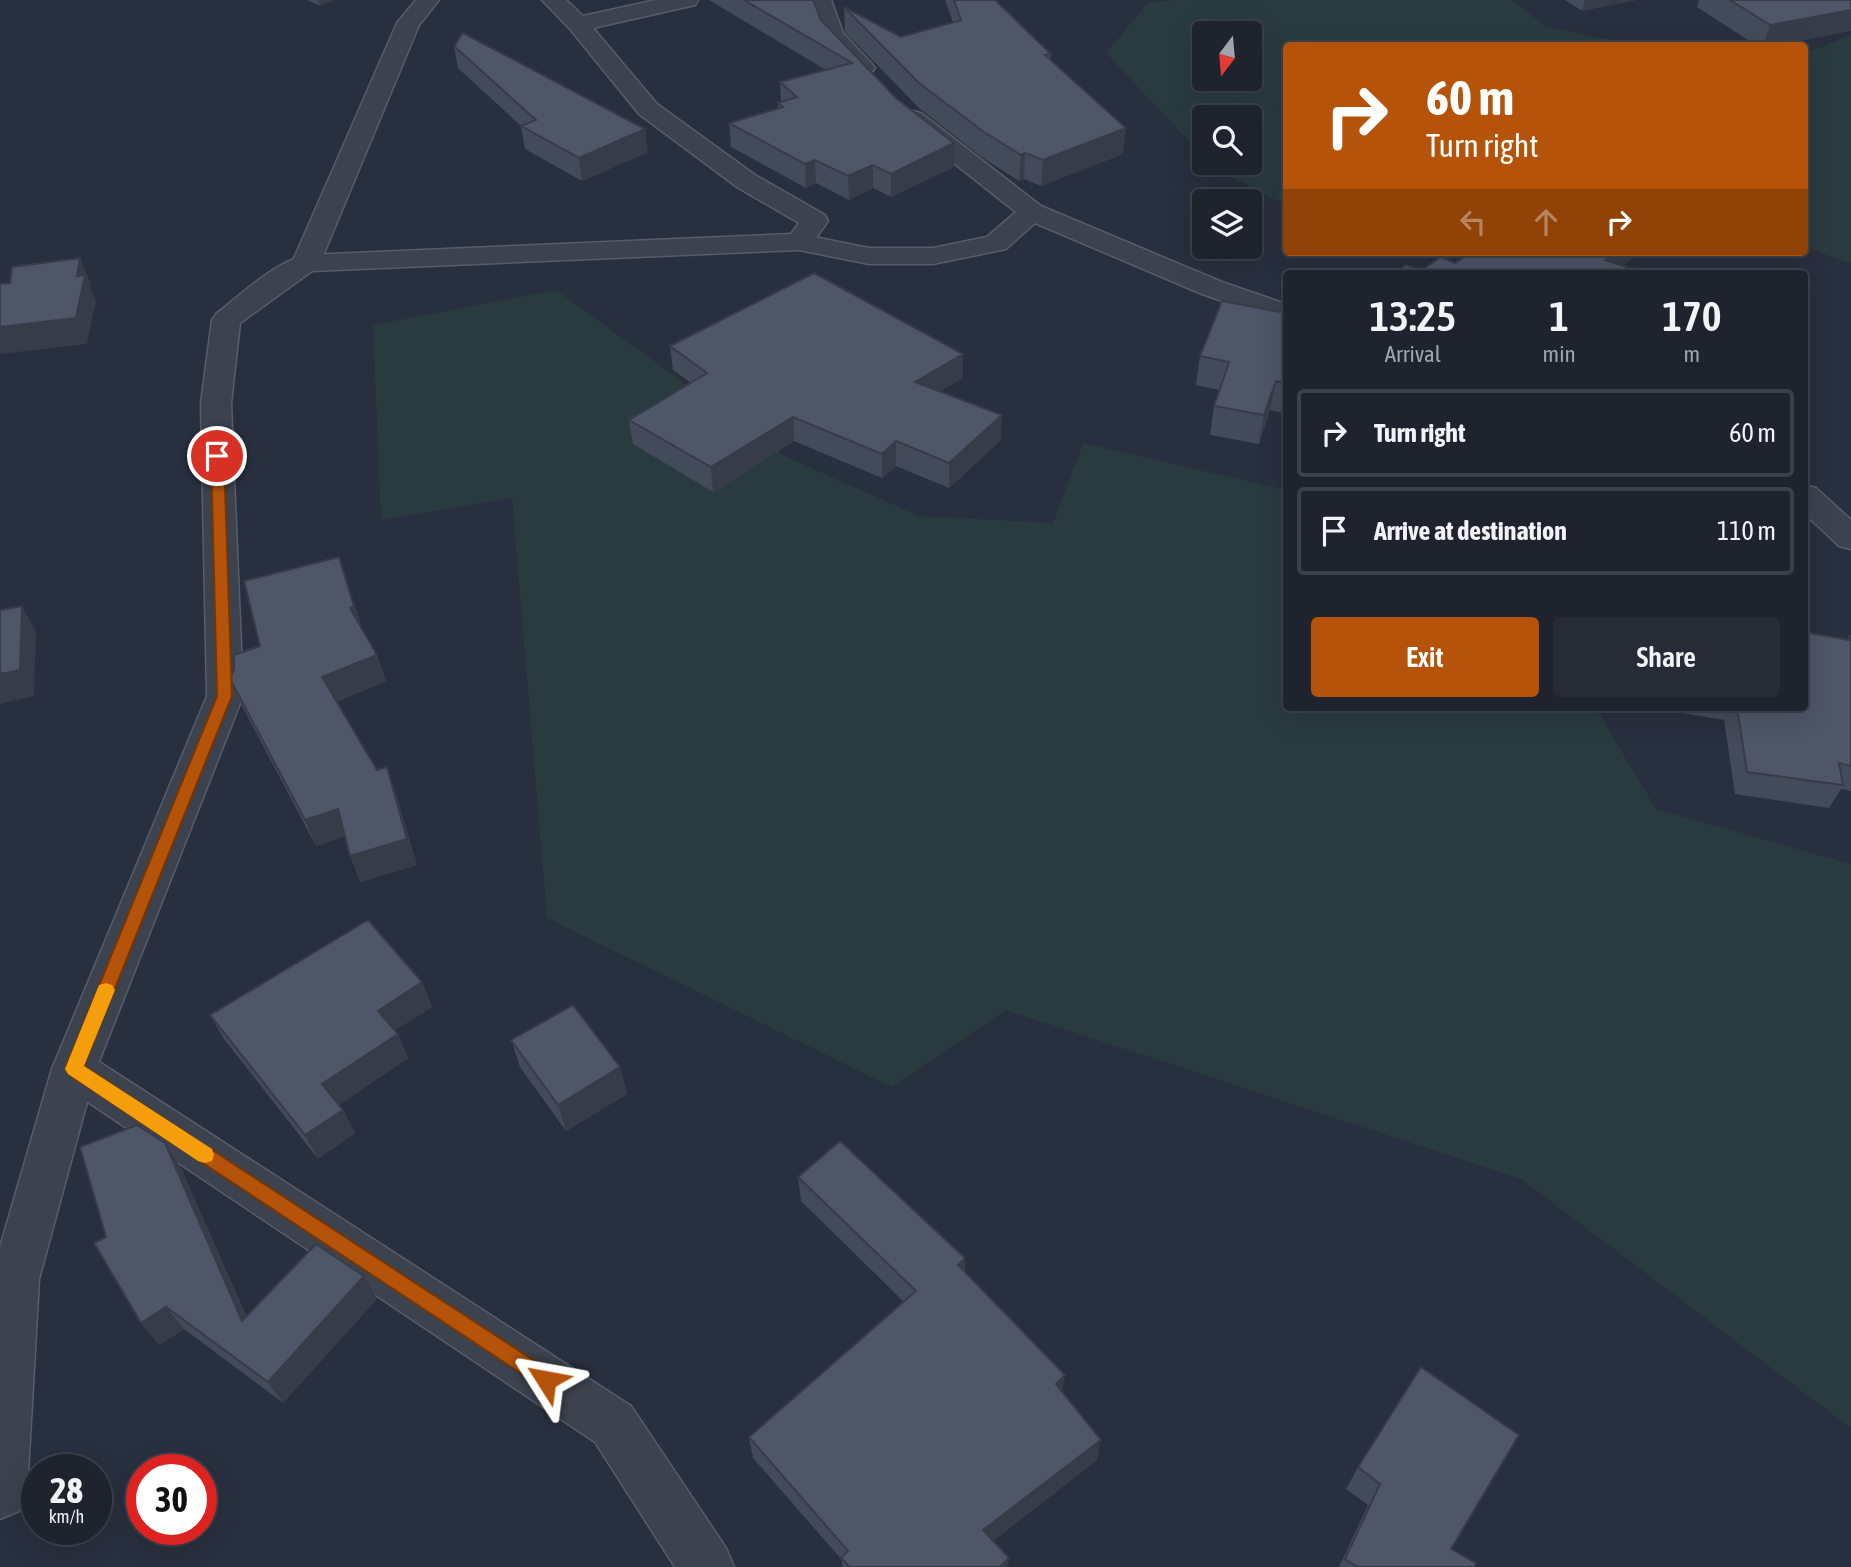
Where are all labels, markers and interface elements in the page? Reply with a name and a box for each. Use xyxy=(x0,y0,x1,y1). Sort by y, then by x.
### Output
north arrow xyxy=(1192,21,1262,91)
map controls xyxy=(1192,21,1262,259)
text: 60 m xyxy=(1426,69,1514,125)
icon: right xyxy=(1311,70,1402,161)
button: search xyxy=(1192,105,1262,175)
text: Turn right xyxy=(1426,127,1539,164)
button: layers xyxy=(1192,189,1262,259)
icon: left xyxy=(1454,203,1492,241)
icon: ahead xyxy=(1527,203,1565,241)
icon: right xyxy=(1600,203,1638,241)
text: 13:25 xyxy=(1370,292,1456,340)
text: 1 xyxy=(1549,292,1569,340)
text: 170 xyxy=(1662,292,1721,340)
text: Arrival xyxy=(1385,341,1441,367)
text: min xyxy=(1543,341,1576,367)
text: m xyxy=(1684,341,1700,367)
icon: right xyxy=(1315,414,1353,452)
text: Turn right xyxy=(1374,418,1465,448)
text: 60 m xyxy=(1729,418,1776,448)
pin xyxy=(187,426,247,486)
icon: arrive xyxy=(198,437,236,475)
icon: arrive xyxy=(1315,512,1353,550)
text: Arrive at destination xyxy=(1374,516,1567,546)
text: 110 m xyxy=(1717,516,1776,546)
button: Exit xyxy=(1311,617,1539,697)
button: Share xyxy=(1553,617,1780,697)
position arrow xyxy=(509,1343,583,1417)
speed limit sign: 30 xyxy=(126,1454,217,1545)
text: 28 xyxy=(50,1470,83,1510)
text: km/h xyxy=(49,1506,84,1527)

